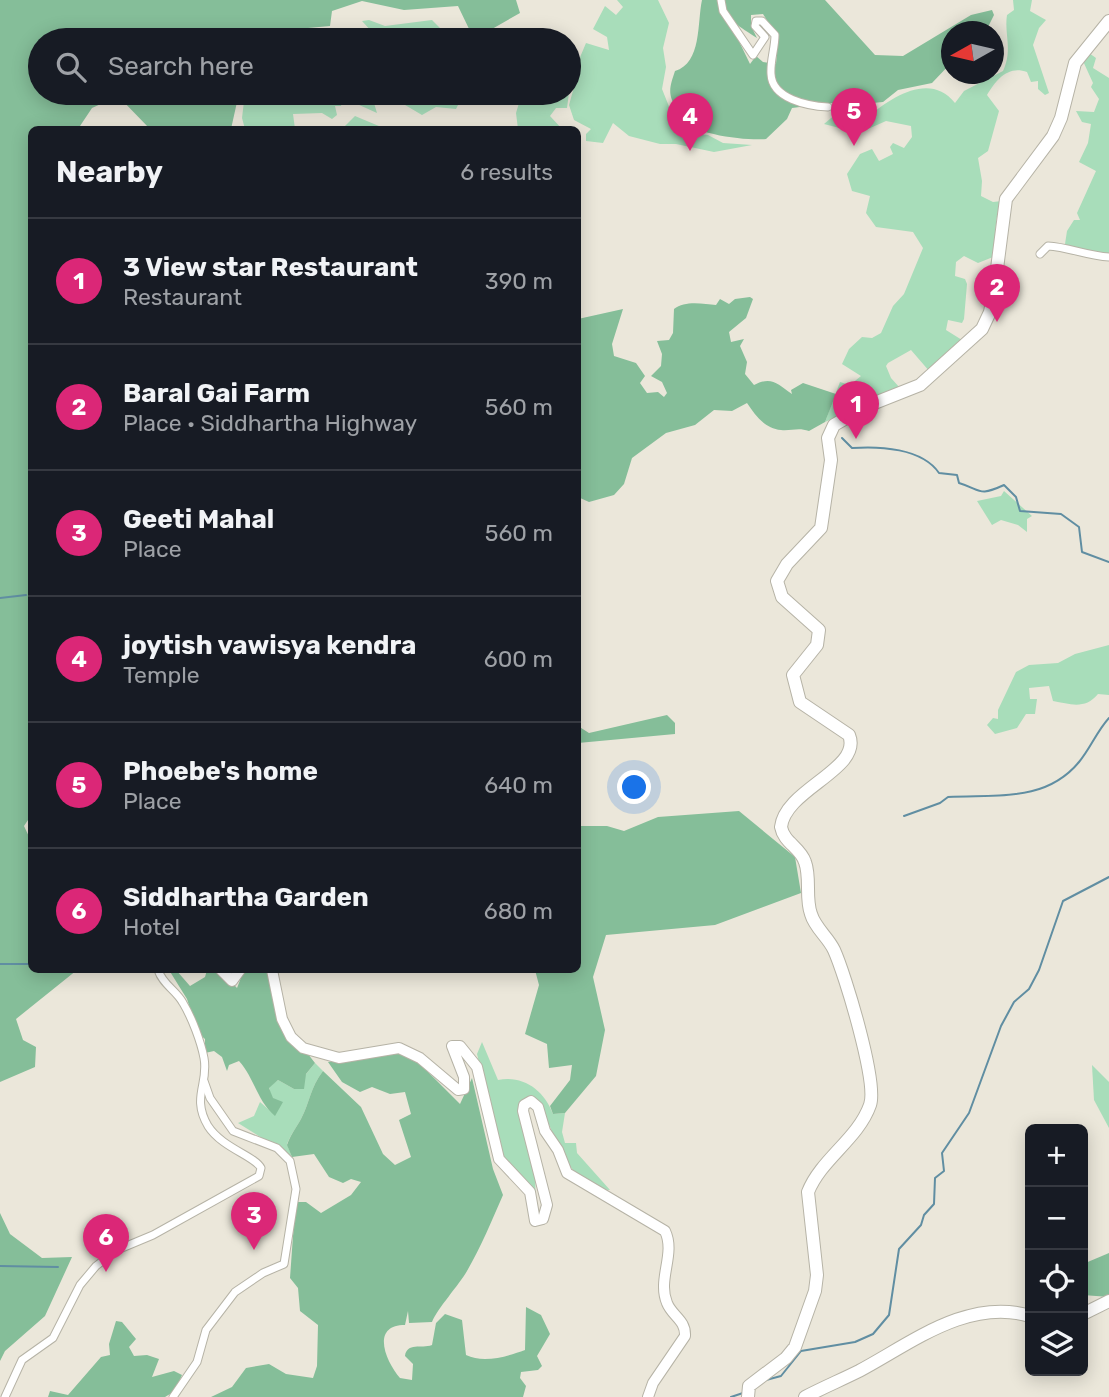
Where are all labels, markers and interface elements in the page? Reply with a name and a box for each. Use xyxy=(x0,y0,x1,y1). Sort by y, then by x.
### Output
north arrow xyxy=(941,21,1004,84)
search box xyxy=(28,28,581,105)
icon: search xyxy=(52,48,90,86)
text: Search here xyxy=(108,51,254,82)
pin: 5 xyxy=(831,88,877,146)
pin: 4 xyxy=(667,93,713,151)
text: Nearby xyxy=(56,154,163,190)
text: 6 results xyxy=(460,158,553,186)
text: 3 View star Restaurant xyxy=(123,252,418,283)
pin: 2 xyxy=(974,264,1020,322)
text: 1 xyxy=(73,267,85,295)
text: 390 m xyxy=(485,267,553,295)
text: Restaurant xyxy=(123,283,242,311)
text: Baral Gai Farm xyxy=(123,378,310,409)
pin: 1 xyxy=(833,381,879,439)
text: 2 xyxy=(72,393,86,421)
text: 560 m xyxy=(485,393,553,421)
text: Place · Siddhartha Highway xyxy=(123,409,417,437)
text: Geeti Mahal xyxy=(123,504,274,535)
text: 3 xyxy=(71,519,87,547)
text: 560 m xyxy=(485,519,553,547)
text: Place xyxy=(123,535,182,563)
text: joytish vawisya kendra xyxy=(123,630,416,661)
text: 4 xyxy=(71,645,87,673)
text: 600 m xyxy=(484,645,553,673)
text: Temple xyxy=(123,661,200,689)
text: Phoebe's home xyxy=(123,756,318,787)
your location xyxy=(617,770,651,804)
text: 5 xyxy=(72,771,86,799)
text: 640 m xyxy=(484,771,553,799)
text: Place xyxy=(123,787,182,815)
text: Siddhartha Garden xyxy=(123,882,369,913)
text: 6 xyxy=(72,897,86,925)
text: 680 m xyxy=(484,897,553,925)
text: Hotel xyxy=(123,913,180,941)
map controls xyxy=(1025,1124,1088,1376)
button: + xyxy=(1025,1124,1088,1187)
button: − xyxy=(1025,1187,1088,1250)
pin: 3 xyxy=(231,1192,277,1250)
pin: 6 xyxy=(83,1214,129,1272)
button: locate xyxy=(1025,1250,1088,1313)
button: layers xyxy=(1025,1313,1088,1376)

